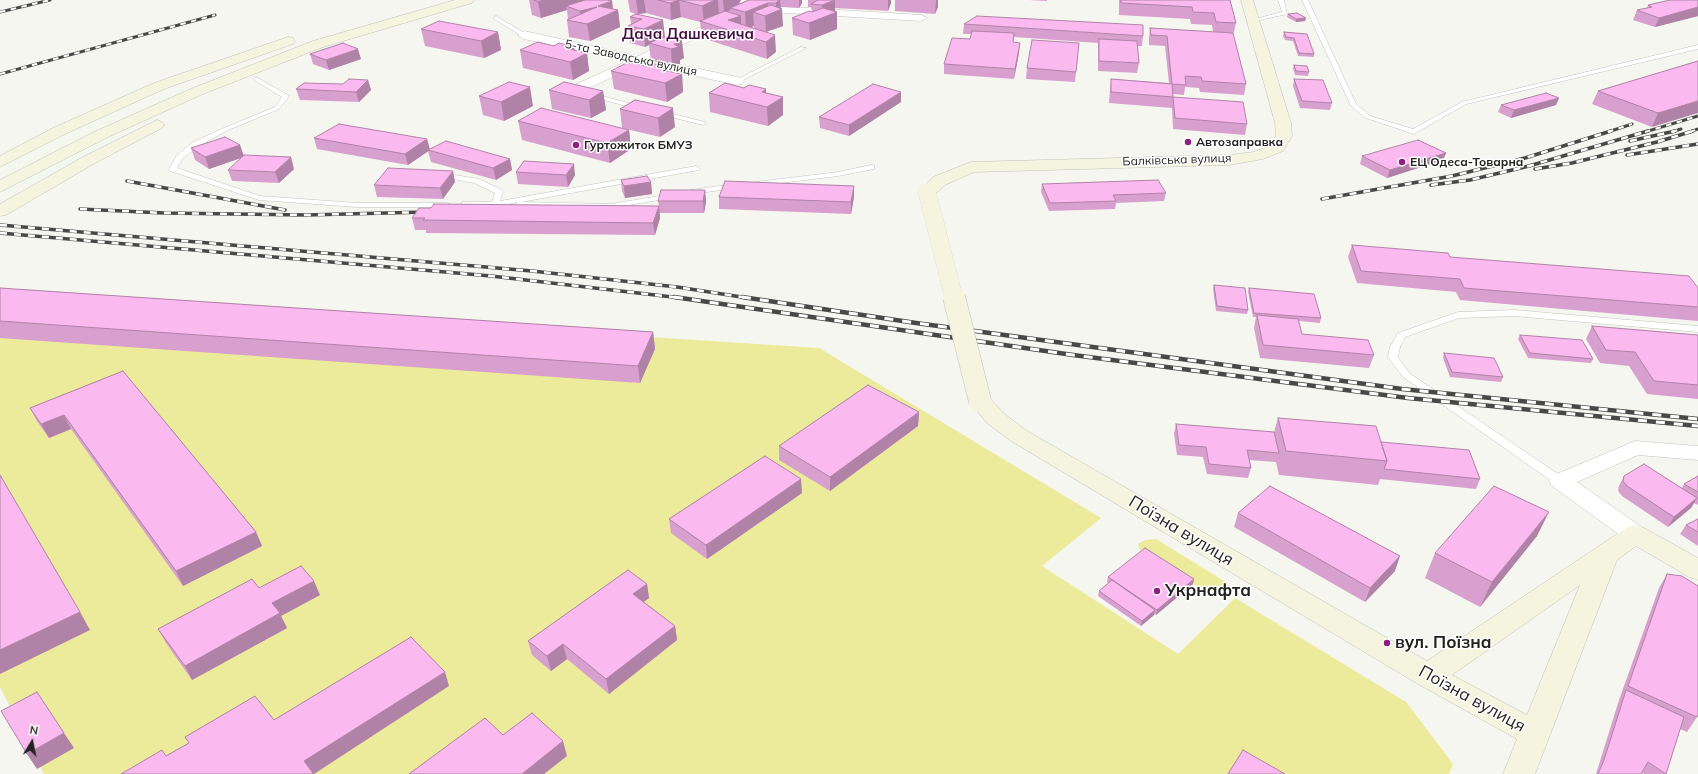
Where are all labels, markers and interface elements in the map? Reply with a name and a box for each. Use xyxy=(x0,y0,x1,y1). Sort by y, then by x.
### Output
district label: Дача Дашкевича xyxy=(622,25,754,43)
street label: 5-та Заводська вулиця xyxy=(564,37,698,79)
place label: Автозаправка xyxy=(1196,135,1283,149)
marker: Автозаправка xyxy=(1183,137,1193,147)
place label: Гуртожиток БМУЗ xyxy=(584,138,692,152)
marker: Гуртожиток БМУЗ xyxy=(571,140,581,150)
street label: Балківська вулиця xyxy=(1122,151,1232,169)
place label: ЕЦ Одеса-Товарна xyxy=(1410,155,1523,169)
marker: ЕЦ Одеса-Товарна xyxy=(1397,157,1407,167)
street label: Поїзна вулиця xyxy=(1125,492,1237,570)
place label: Укрнафта xyxy=(1165,581,1251,601)
marker: Укрнафта xyxy=(1152,586,1162,596)
place label: вул. Поїзна xyxy=(1395,633,1491,653)
marker: вул. Поїзна xyxy=(1382,638,1392,648)
street label: Поїзна вулиця xyxy=(1415,661,1529,737)
north arrow xyxy=(12,722,52,762)
text: N xyxy=(29,723,39,738)

